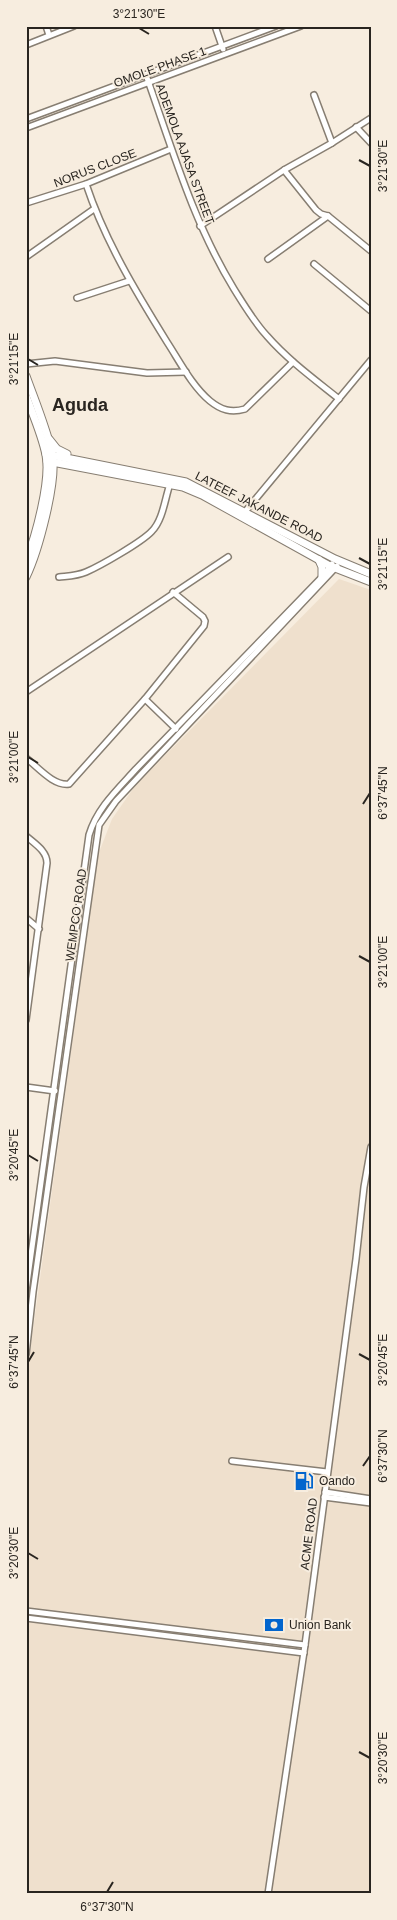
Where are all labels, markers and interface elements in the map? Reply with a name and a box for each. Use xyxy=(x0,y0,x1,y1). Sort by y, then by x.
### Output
text: 3°21'30"E xyxy=(113,7,165,21)
street label: OMOLE PHASE 1 xyxy=(112,44,208,90)
street label: ADEMOLA AJASA STREET xyxy=(153,82,217,227)
text: 3°21'30"E xyxy=(376,140,390,192)
street label: NORUS CLOSE xyxy=(52,146,138,190)
text: 3°21'15"E xyxy=(7,333,21,385)
district label: Aguda xyxy=(52,395,109,415)
street label: LATEEF JAKANDE ROAD xyxy=(193,469,325,545)
text: 3°21'15"E xyxy=(376,538,390,590)
text: 3°21'00"E xyxy=(7,731,21,783)
text: 6°37'45"N xyxy=(376,766,390,820)
street label: WEMPCO ROAD xyxy=(63,867,89,962)
text: 3°21'00"E xyxy=(376,936,390,988)
text: 3°20'45"E xyxy=(7,1129,21,1181)
text: 3°20'45"E xyxy=(376,1334,390,1386)
text: 6°37'45"N xyxy=(7,1335,21,1389)
text: 6°37'30"N xyxy=(376,1429,390,1483)
fuel station icon: Oando xyxy=(293,1470,315,1492)
place label: Oando xyxy=(319,1474,355,1488)
street label: ACME ROAD xyxy=(298,1497,320,1571)
text: 3°20'30"E xyxy=(7,1527,21,1579)
bank icon: Union Bank xyxy=(263,1614,285,1636)
place label: Union Bank xyxy=(289,1618,352,1632)
text: 3°20'30"E xyxy=(376,1732,390,1784)
text: 6°37'30"N xyxy=(80,1900,134,1914)

